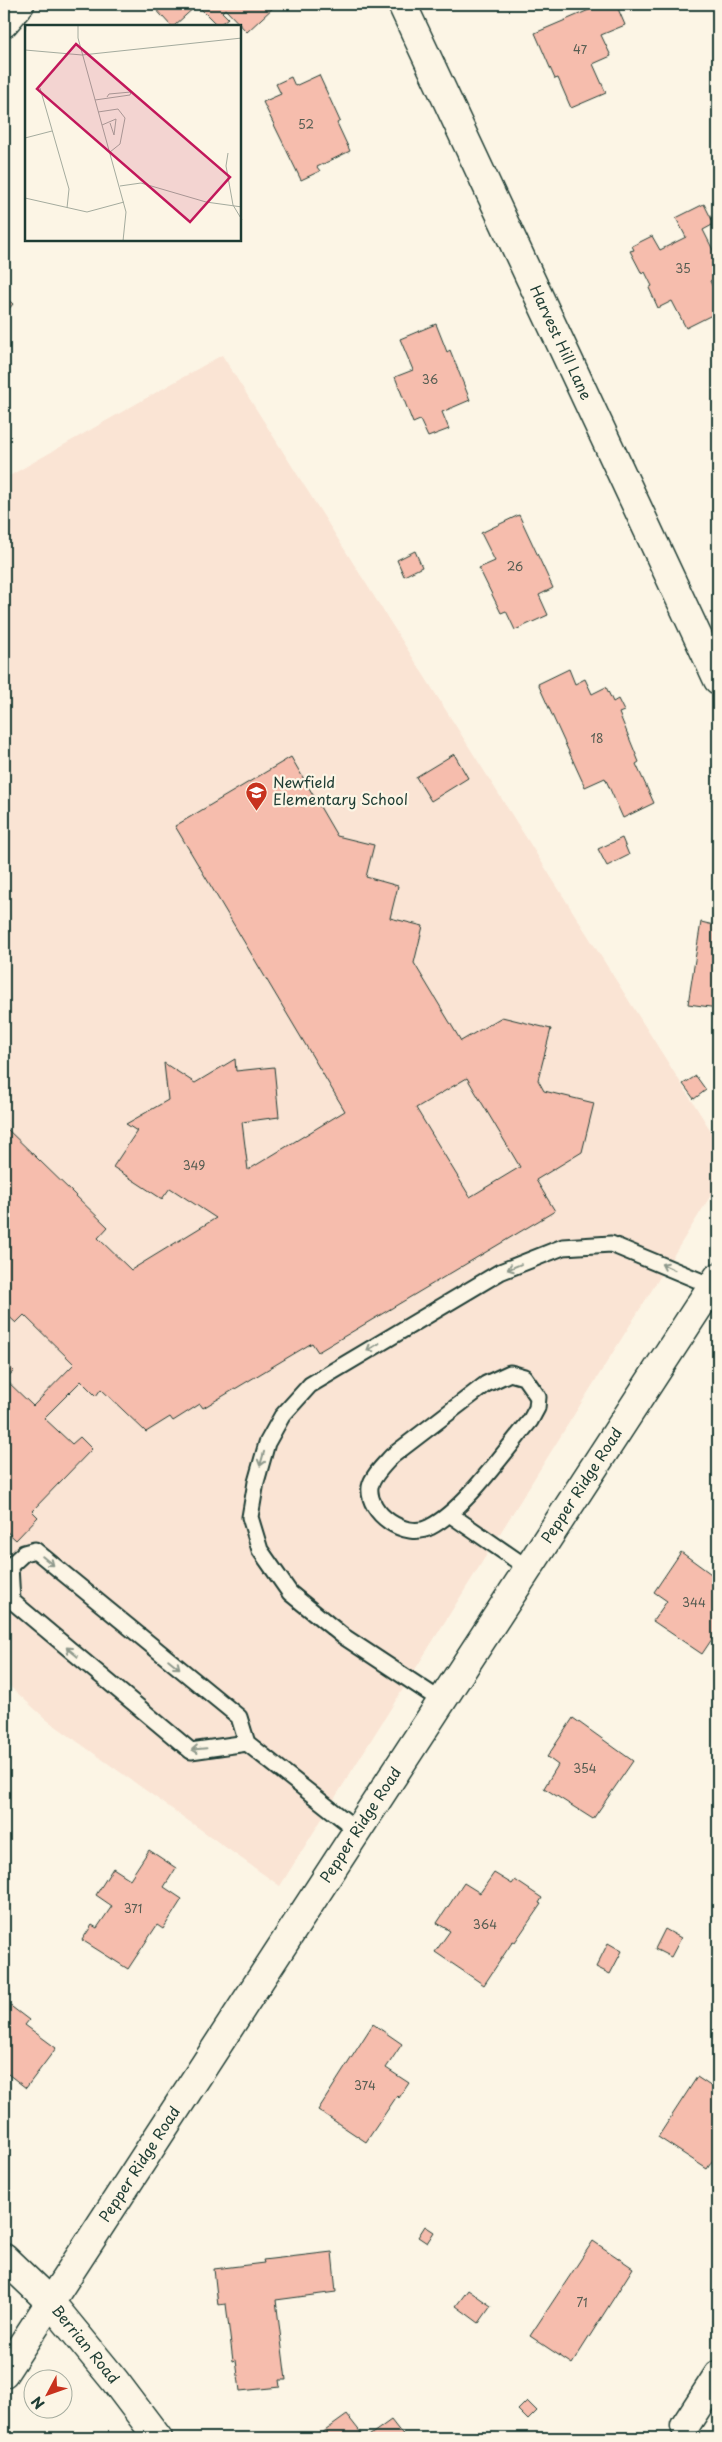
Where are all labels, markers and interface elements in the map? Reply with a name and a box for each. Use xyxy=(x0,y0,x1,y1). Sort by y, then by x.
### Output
inset map xyxy=(25,25,241,241)
house number: 47 xyxy=(573,40,588,58)
house number: 52 xyxy=(298,115,314,133)
house number: 35 xyxy=(675,259,691,277)
street label: Harvest Hill Lane xyxy=(525,281,599,404)
house number: 36 xyxy=(422,370,438,388)
house number: 26 xyxy=(507,557,523,575)
house number: 18 xyxy=(591,729,603,747)
place label: Newfield Elementary School xyxy=(273,770,408,810)
school or university icon: Newfield Elementary School xyxy=(245,780,269,811)
house number: 349 xyxy=(183,1156,205,1174)
one-way arrow xyxy=(661,1261,676,1271)
one-way arrow xyxy=(507,1263,522,1272)
one-way arrow xyxy=(366,1343,380,1353)
street label: Pepper Ridge Road xyxy=(535,1422,627,1547)
one-way arrow xyxy=(257,1450,267,1466)
one-way arrow xyxy=(42,1555,55,1566)
house number: 344 xyxy=(682,1593,706,1611)
one-way arrow xyxy=(66,1646,79,1657)
one-way arrow xyxy=(167,1658,180,1669)
one-way arrow xyxy=(191,1744,207,1754)
house number: 354 xyxy=(573,1759,597,1777)
street label: Pepper Ridge Road xyxy=(313,1762,406,1887)
house number: 371 xyxy=(124,1899,142,1917)
house number: 364 xyxy=(473,1915,497,1933)
house number: 374 xyxy=(354,2076,376,2094)
street label: Pepper Ridge Road xyxy=(92,2101,185,2226)
house number: 71 xyxy=(576,2293,588,2311)
street label: Berrian Road xyxy=(47,2299,126,2388)
north arrow xyxy=(22,2370,72,2420)
text: N xyxy=(26,2392,49,2414)

